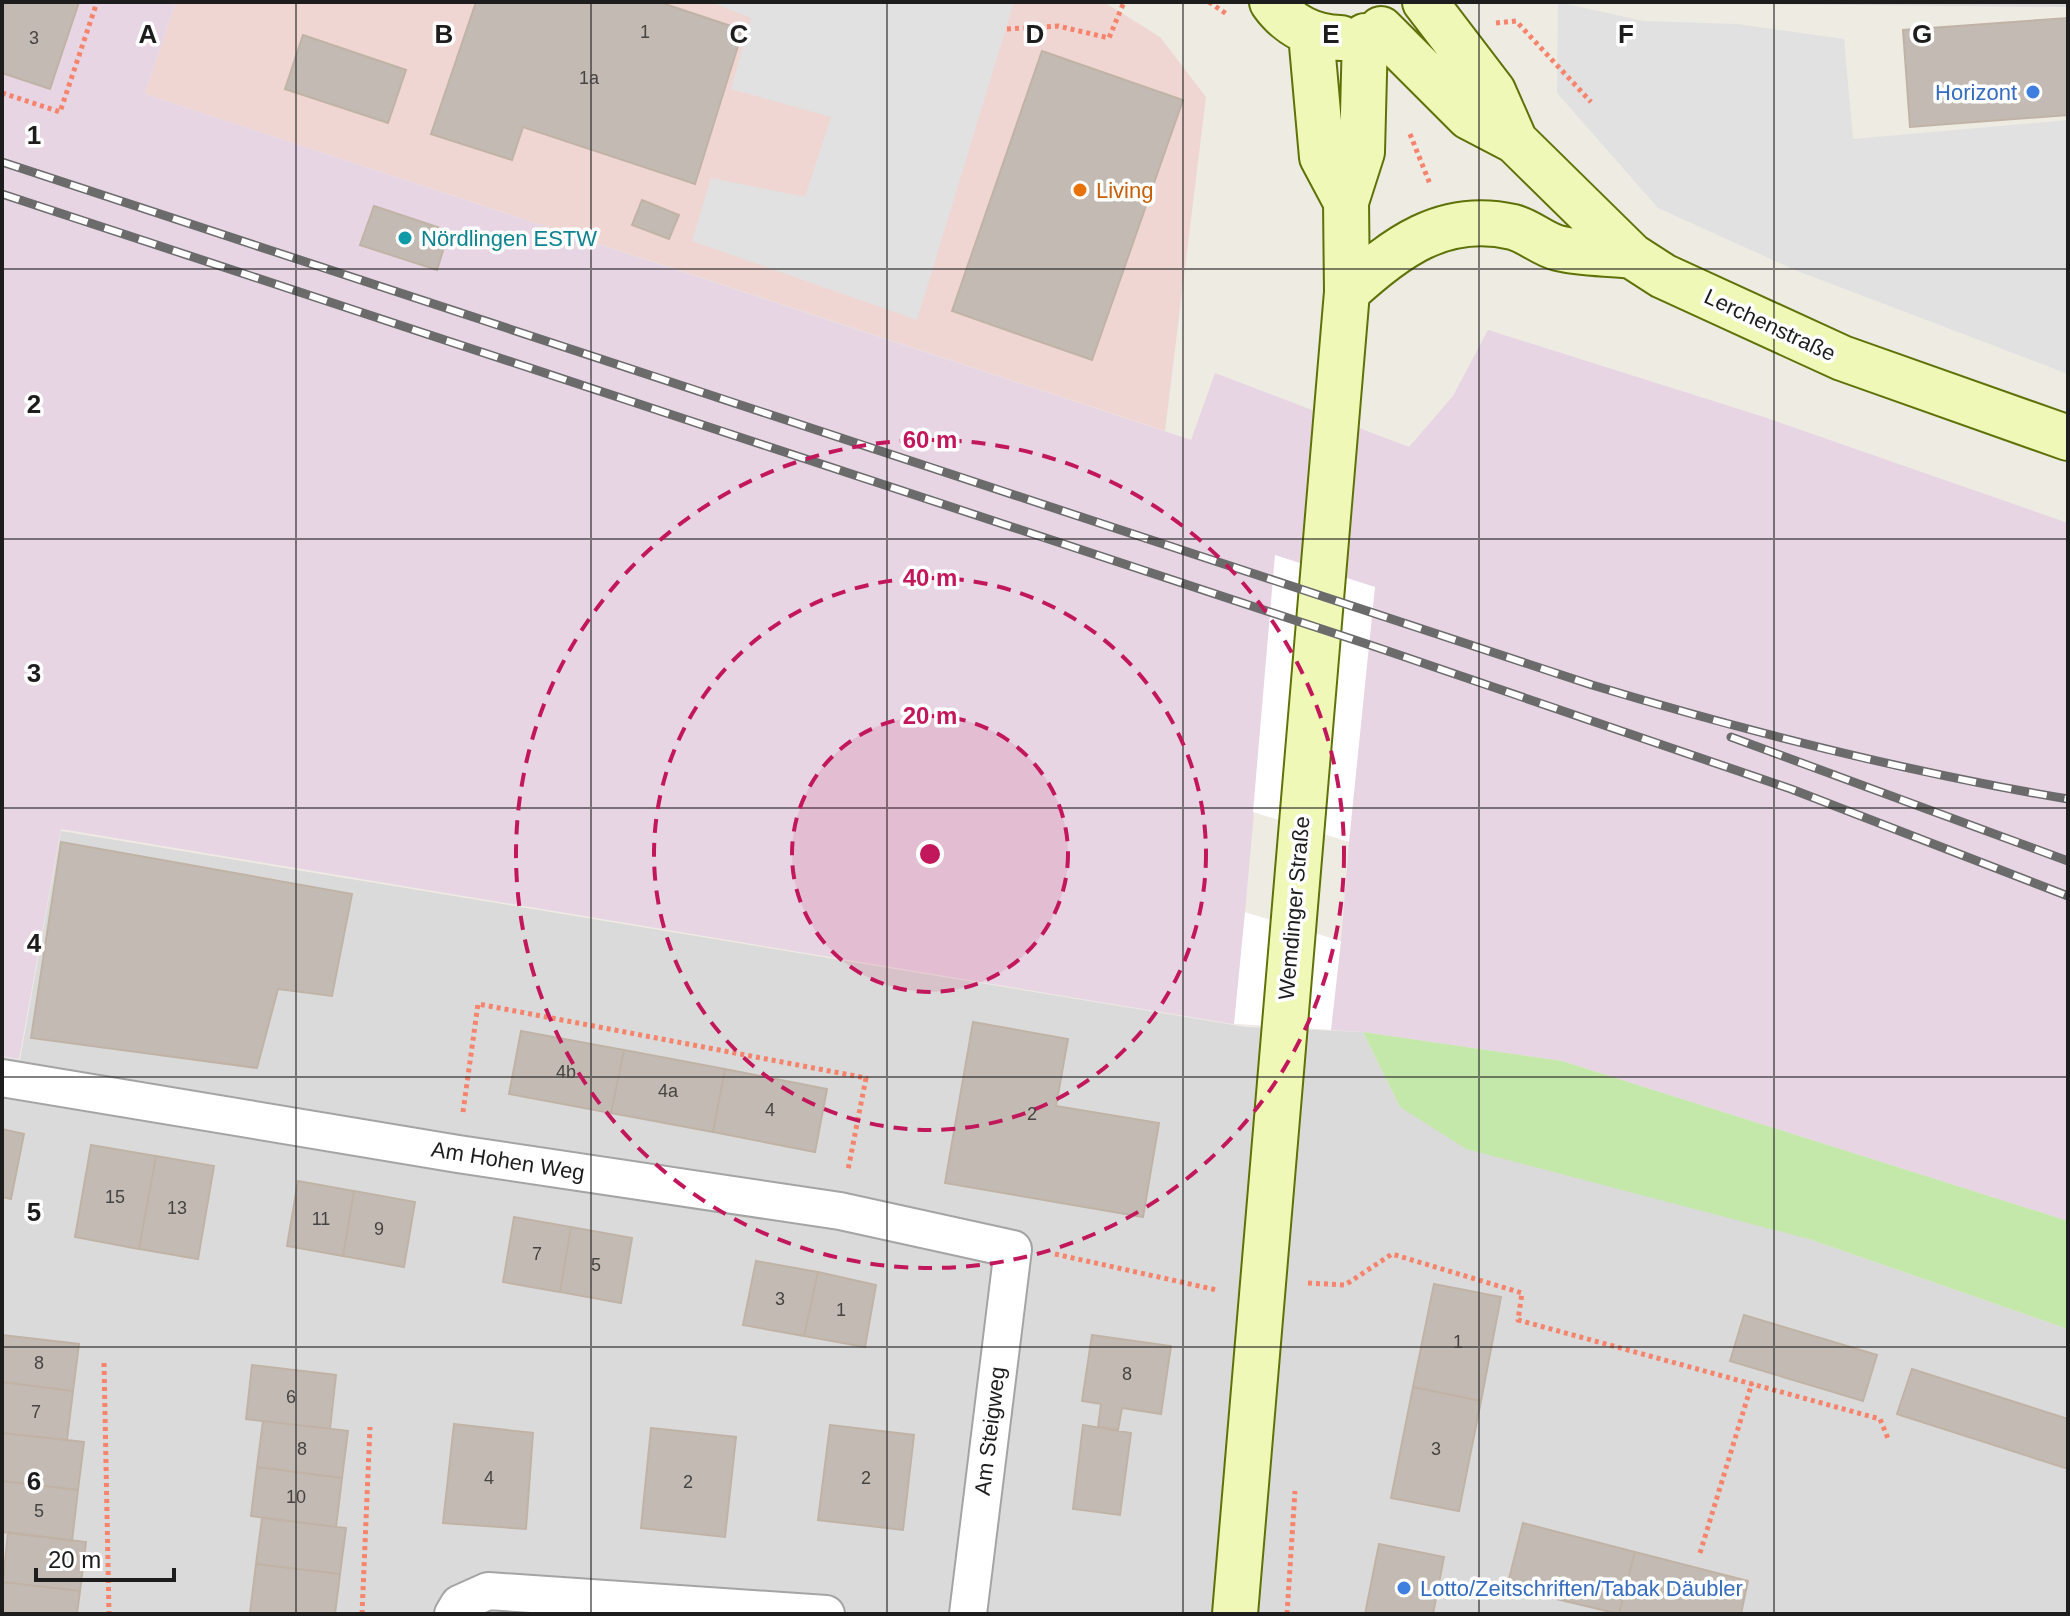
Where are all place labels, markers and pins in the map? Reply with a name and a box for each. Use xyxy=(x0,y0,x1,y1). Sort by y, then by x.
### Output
place label: Horizont xyxy=(1935,80,2017,105)
marker: Horizont xyxy=(2024,83,2042,101)
place label: Living xyxy=(1096,178,1153,203)
marker: Living xyxy=(1071,181,1089,199)
place label: Nördlingen ESTW xyxy=(421,226,597,251)
marker: Nördlingen ESTW xyxy=(396,229,414,247)
centre of rings xyxy=(916,840,944,868)
place label: Lotto/Zeitschriften/Tabak Däubler xyxy=(1420,1576,1743,1601)
marker: Lotto/Zeitschriften/Tabak Däubler xyxy=(1395,1579,1413,1597)

